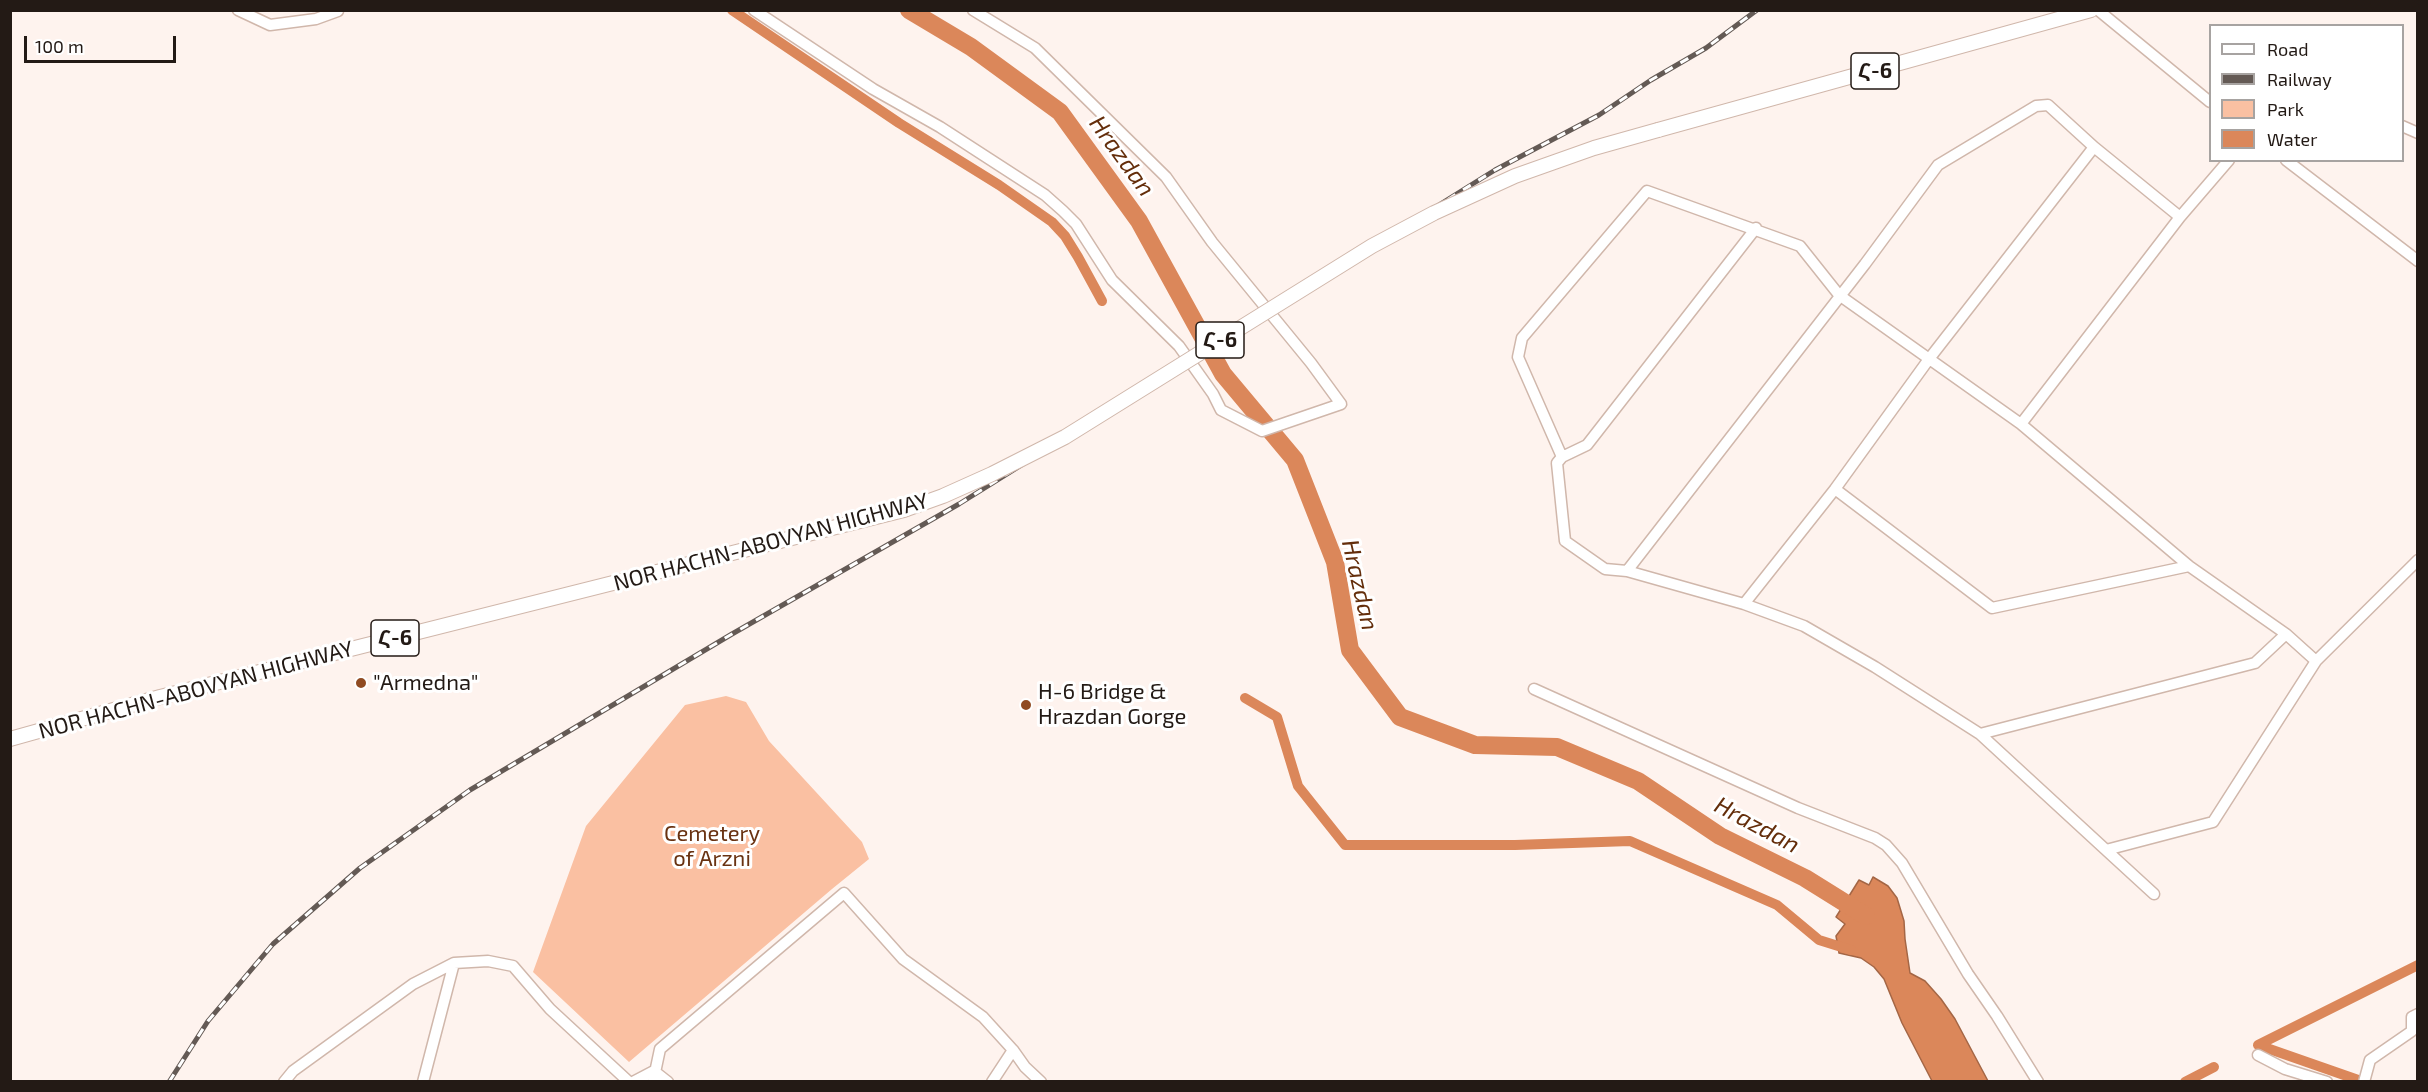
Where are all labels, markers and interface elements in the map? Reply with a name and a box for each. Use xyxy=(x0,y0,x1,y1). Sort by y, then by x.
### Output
scale bar xyxy=(27,24,178,62)
legend xyxy=(2209,24,2404,162)
text: 100 m xyxy=(35,35,84,57)
text: Road xyxy=(2267,38,2308,60)
road number: Հ-6 xyxy=(1851,53,1899,89)
text: Railway xyxy=(2267,68,2332,90)
text: Park xyxy=(2267,98,2304,120)
water label: Hrazdan xyxy=(1083,110,1161,202)
text: Water xyxy=(2267,128,2317,150)
road number: Հ-6 xyxy=(1196,322,1244,358)
street label: NOR HACHN-ABOVYAN HIGHWAY xyxy=(611,487,931,597)
water label: Hrazdan xyxy=(1336,537,1384,633)
road number: Հ-6 xyxy=(371,620,419,656)
street label: NOR HACHN-ABOVYAN HIGHWAY xyxy=(36,635,356,745)
place label: "Armedna" xyxy=(373,670,479,696)
marker: "Armedna" xyxy=(354,676,368,690)
place label: H-6 Bridge & Hrazdan Gorge xyxy=(1038,679,1186,730)
marker: H-6 Bridge & Hrazdan Gorge xyxy=(1019,698,1033,712)
water label: Hrazdan xyxy=(1709,791,1805,859)
park label: Cemetery of Arzni xyxy=(664,821,760,872)

